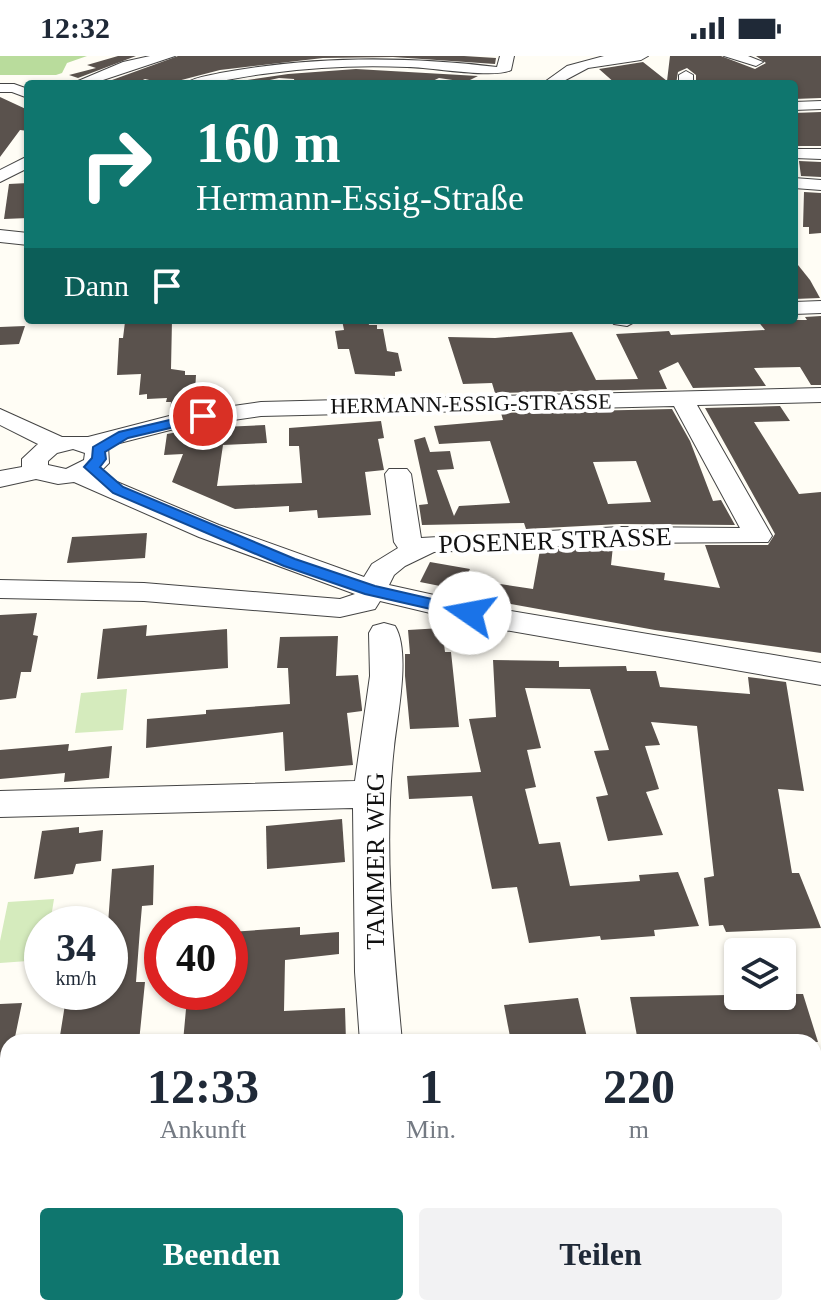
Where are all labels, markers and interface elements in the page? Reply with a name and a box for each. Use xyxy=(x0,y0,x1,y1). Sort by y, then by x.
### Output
text: 12:32 xyxy=(40,11,110,44)
icon: right xyxy=(64,112,168,216)
text: 160 m xyxy=(196,112,341,174)
text: Hermann-Essig-Straße xyxy=(196,178,524,218)
icon: arrive xyxy=(145,264,189,308)
text: Dann xyxy=(64,269,129,302)
pin xyxy=(169,382,237,450)
street label: HERMANN-ESSIG-STRASSE xyxy=(330,389,612,418)
icon: arrive xyxy=(181,394,225,438)
street label: POSENER STRASSE xyxy=(438,522,672,559)
position arrow xyxy=(428,571,512,655)
street label: TAMMER WEG xyxy=(361,772,390,950)
speed limit sign: 40 xyxy=(144,906,248,1010)
text: 34 xyxy=(56,925,96,970)
map controls xyxy=(724,938,796,1010)
button: layers xyxy=(724,938,796,1010)
text: km/h xyxy=(55,967,97,989)
text: 12:33 xyxy=(147,1060,259,1113)
text: 1 xyxy=(419,1060,443,1113)
text: 220 xyxy=(603,1060,675,1113)
text: Ankunft xyxy=(160,1115,246,1144)
text: Min. xyxy=(406,1115,456,1144)
text: m xyxy=(629,1115,649,1144)
button: Beenden xyxy=(40,1208,403,1300)
button: Teilen xyxy=(419,1208,782,1300)

